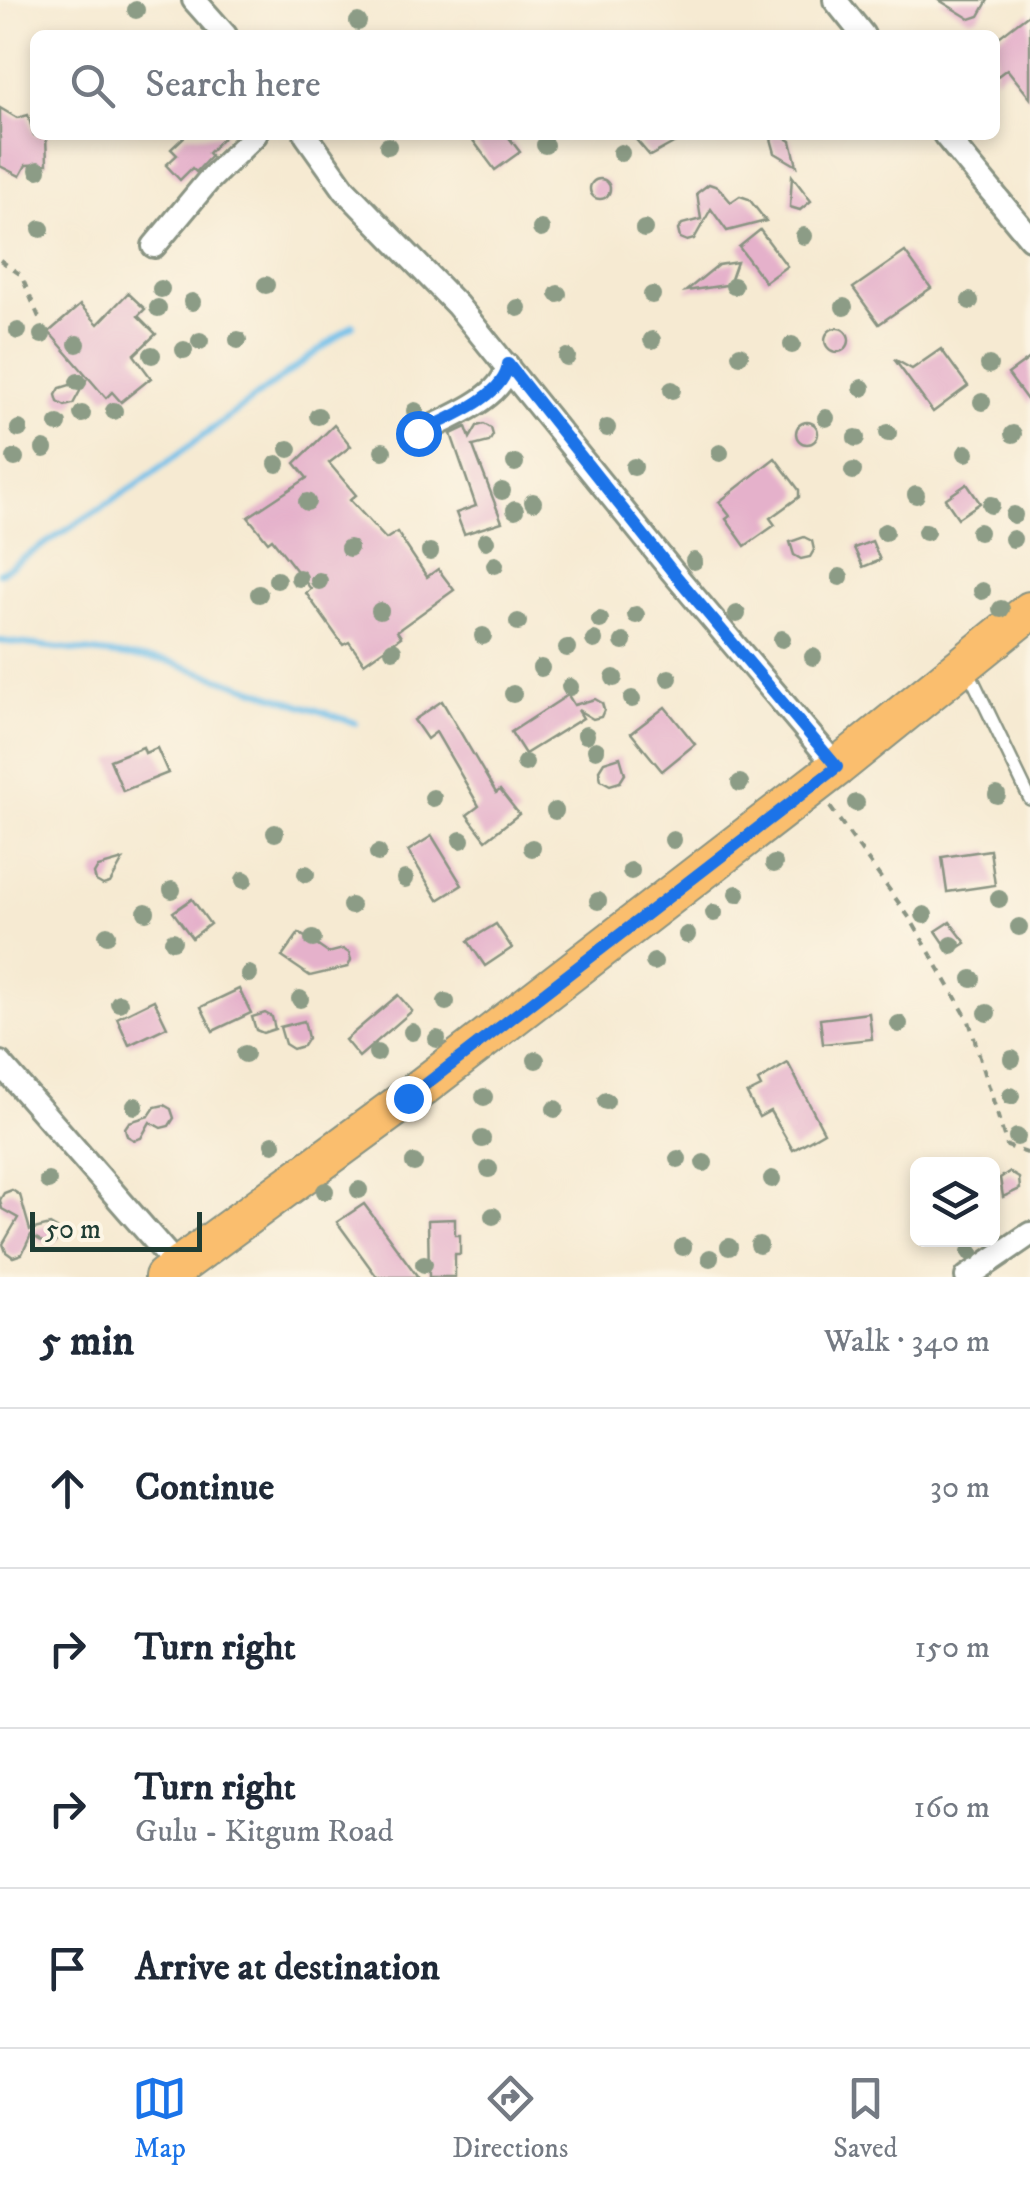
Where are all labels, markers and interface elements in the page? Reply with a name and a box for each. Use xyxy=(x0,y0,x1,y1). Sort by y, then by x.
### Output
search box xyxy=(30,30,1000,140)
icon: search xyxy=(65,58,120,113)
text: Search here xyxy=(145,61,321,109)
route start xyxy=(396,411,442,457)
route end xyxy=(386,1076,432,1122)
map controls xyxy=(910,1157,1000,1247)
button: layers xyxy=(910,1157,1000,1247)
scale bar xyxy=(30,1207,202,1252)
text: 50 m xyxy=(45,1212,101,1247)
text: 5 min xyxy=(40,1316,134,1368)
text: Walk · 340 m xyxy=(824,1322,990,1362)
icon: ahead xyxy=(40,1461,95,1516)
text: Continue xyxy=(135,1464,274,1512)
text: 30 m xyxy=(930,1468,990,1508)
icon: right xyxy=(40,1621,95,1676)
text: Turn right xyxy=(135,1624,296,1672)
text: 150 m xyxy=(914,1628,990,1668)
text: Turn right xyxy=(135,1764,296,1812)
icon: right xyxy=(40,1781,95,1836)
text: 160 m xyxy=(914,1788,990,1828)
text: Gulu - Kitgum Road xyxy=(135,1812,394,1852)
icon: arrive xyxy=(40,1941,95,1996)
text: Arrive at destination xyxy=(135,1944,440,1992)
tab: Map xyxy=(132,2071,187,2166)
tab: Directions xyxy=(452,2071,568,2166)
tab: Saved xyxy=(833,2071,898,2166)

